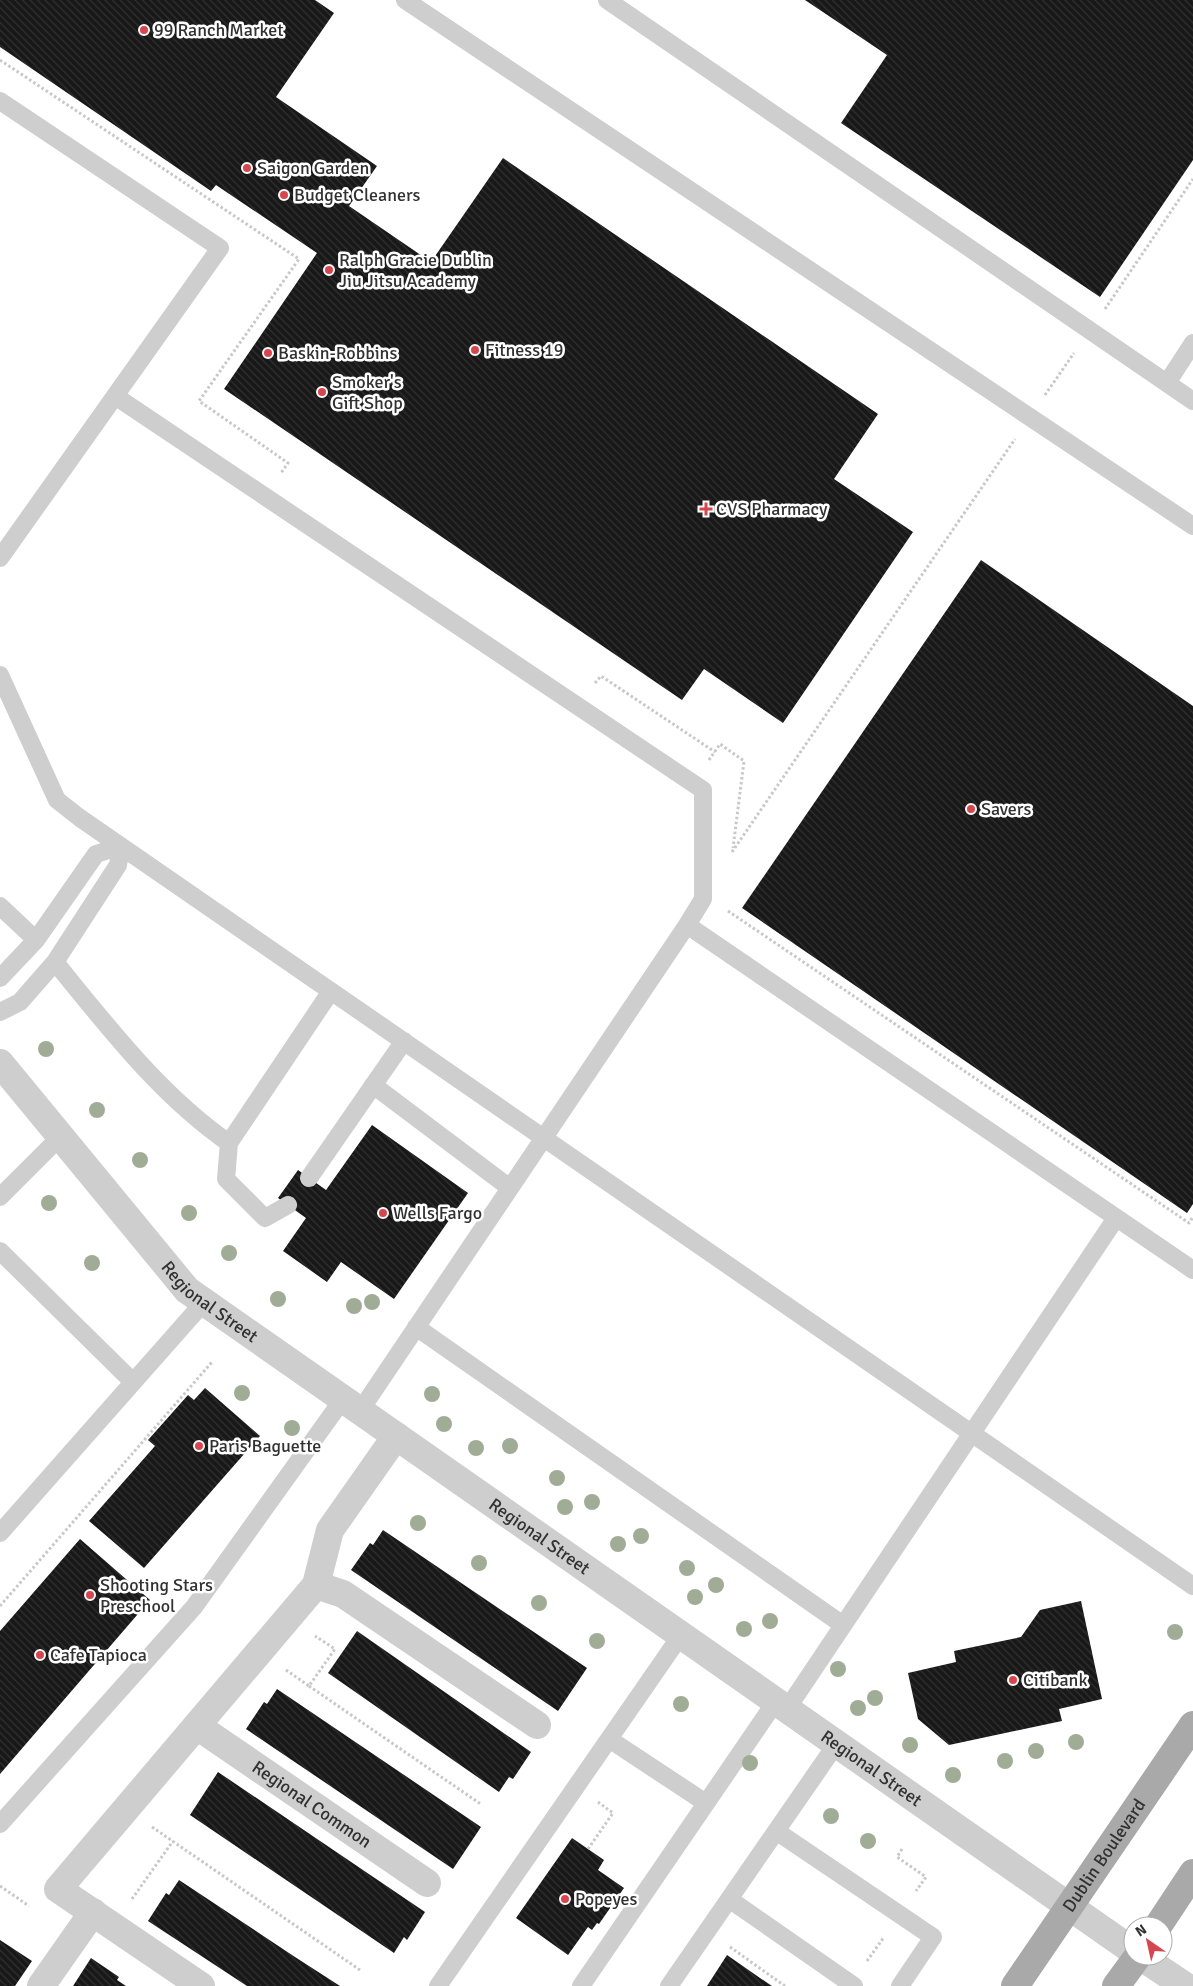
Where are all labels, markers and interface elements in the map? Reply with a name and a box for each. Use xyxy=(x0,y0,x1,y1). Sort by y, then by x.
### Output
place label: 99 Ranch Market xyxy=(154,19,284,41)
marker: 99 Ranch Market xyxy=(138,24,150,36)
place label: Saigon Garden xyxy=(257,157,369,179)
marker: Saigon Garden xyxy=(241,162,253,174)
place label: Budget Cleaners xyxy=(294,184,421,206)
marker: Budget Cleaners xyxy=(278,189,290,201)
place label: Ralph Gracie Dublin Jiu Jitsu Academy xyxy=(339,249,492,292)
marker: Ralph Gracie Dublin Jiu Jitsu Academy xyxy=(323,264,335,276)
place label: Fitness 19 xyxy=(485,339,563,361)
place label: Baskin-Robbins xyxy=(278,342,397,364)
marker: Fitness 19 xyxy=(469,344,481,356)
marker: Baskin-Robbins xyxy=(262,347,274,359)
place label: Smoker's Gift Shop xyxy=(332,371,403,414)
marker: Smoker's Gift Shop xyxy=(316,386,328,398)
place label: CVS Pharmacy xyxy=(716,498,828,520)
marker: CVS Pharmacy xyxy=(700,503,712,515)
place label: Savers xyxy=(981,798,1031,820)
marker: Savers xyxy=(965,803,977,815)
place label: Wells Fargo xyxy=(393,1202,482,1224)
marker: Wells Fargo xyxy=(377,1207,389,1219)
street label: Regional Street xyxy=(157,1256,262,1347)
place label: Paris Baguette xyxy=(209,1435,321,1457)
marker: Paris Baguette xyxy=(193,1440,205,1452)
street label: Regional Street xyxy=(485,1493,594,1579)
place label: Shooting Stars Preschool xyxy=(100,1574,213,1617)
marker: Shooting Stars Preschool xyxy=(84,1589,96,1601)
place label: Cafe Tapioca xyxy=(50,1644,147,1666)
marker: Cafe Tapioca xyxy=(34,1649,46,1661)
place label: Citibank xyxy=(1023,1669,1087,1691)
marker: Citibank xyxy=(1007,1674,1019,1686)
street label: Regional Street xyxy=(817,1725,926,1811)
street label: Regional Common xyxy=(248,1756,376,1853)
street label: Dublin Boulevard xyxy=(1058,1795,1150,1916)
place label: Popeyes xyxy=(575,1888,638,1910)
marker: Popeyes xyxy=(559,1893,571,1905)
north arrow xyxy=(1123,1916,1173,1966)
text: N xyxy=(1132,1921,1150,1940)

